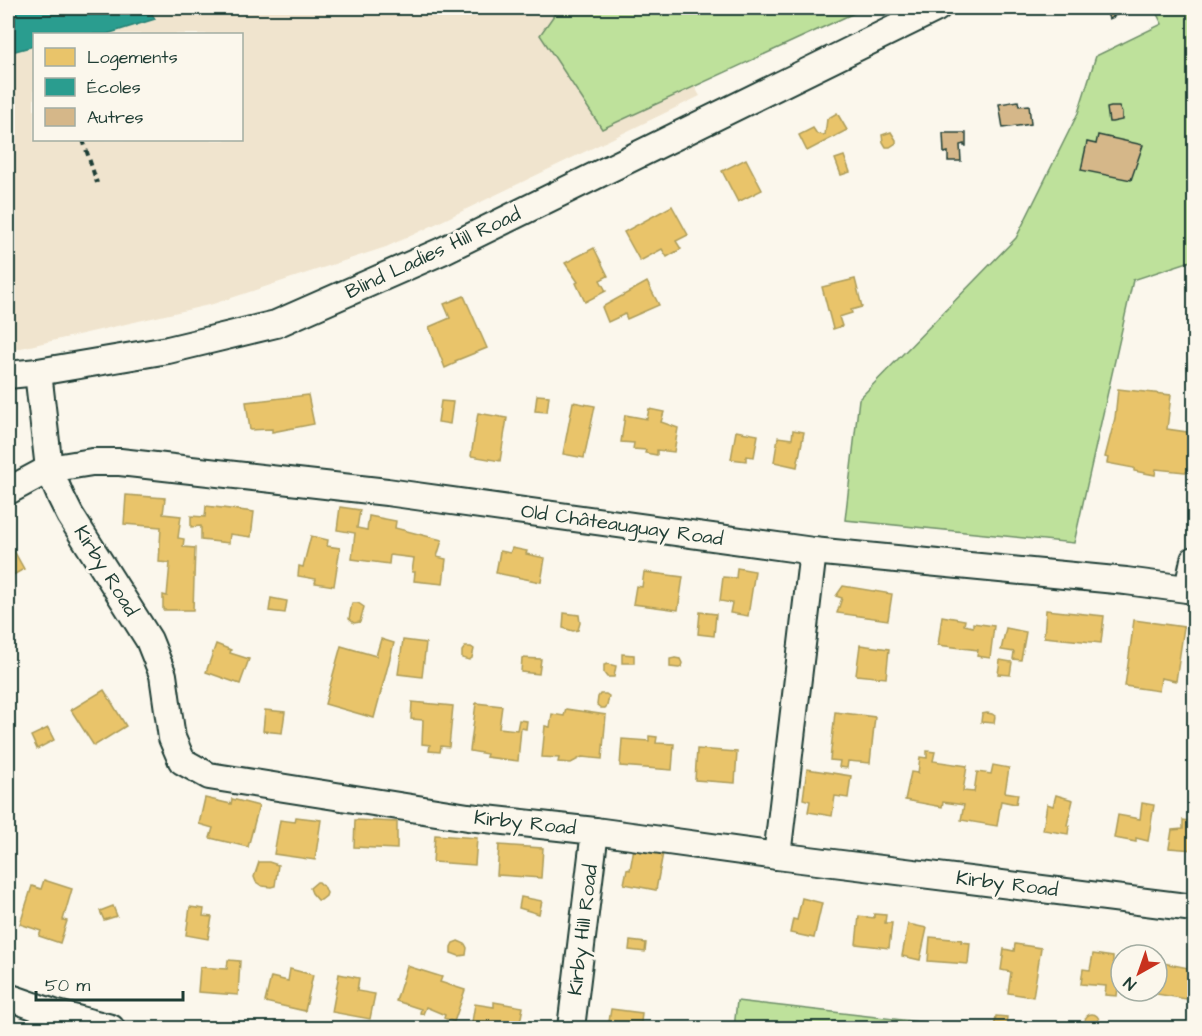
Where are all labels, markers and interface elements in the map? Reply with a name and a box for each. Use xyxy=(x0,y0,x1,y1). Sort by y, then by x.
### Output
legend xyxy=(33,33,243,141)
text: Logements xyxy=(87,45,178,71)
text: Écoles xyxy=(87,75,141,100)
text: Autres xyxy=(87,105,144,130)
street label: Blind Ladies Hill Road xyxy=(341,200,525,306)
street label: Old Châteauguay Road xyxy=(519,497,725,554)
street label: Kirby Road xyxy=(66,520,145,622)
street label: Kirby Road xyxy=(473,804,577,843)
street label: Kirby Hill Road xyxy=(561,863,606,997)
street label: Kirby Road xyxy=(954,864,1059,905)
north arrow xyxy=(1109,943,1169,1003)
scale bar xyxy=(36,964,183,1002)
text: N xyxy=(1119,972,1141,995)
text: 50 m xyxy=(45,973,90,998)

